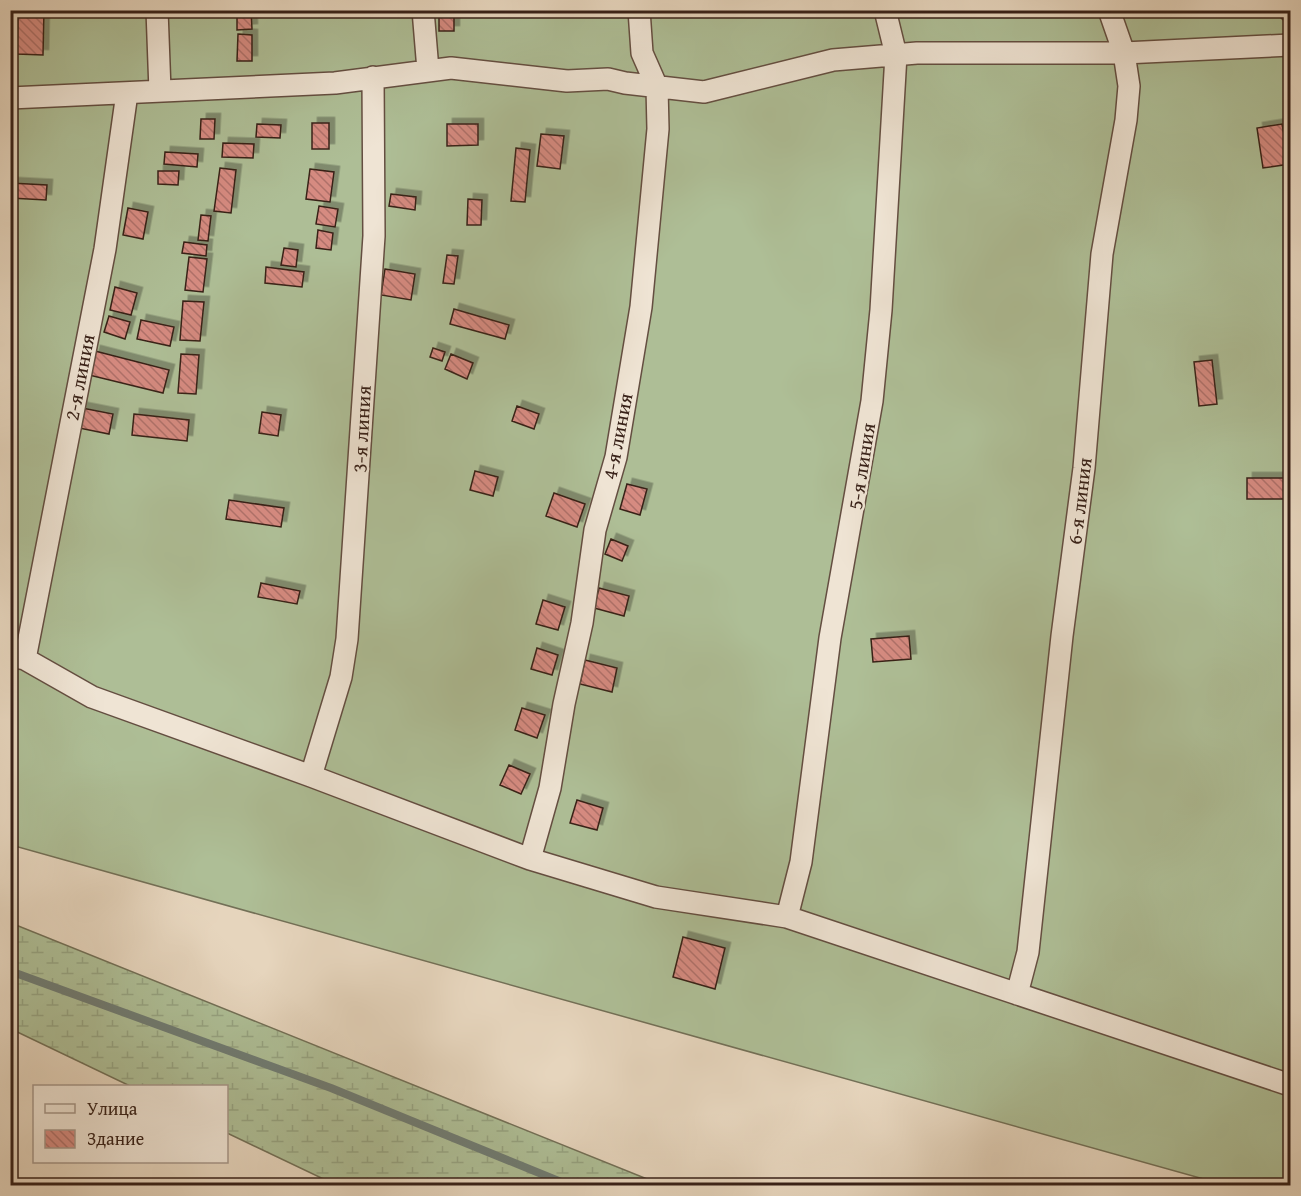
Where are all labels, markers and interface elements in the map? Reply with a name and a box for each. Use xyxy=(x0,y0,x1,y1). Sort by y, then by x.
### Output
street label: 2-я линия xyxy=(56,331,102,423)
street label: 3-я линия xyxy=(344,385,378,473)
street label: 4-я линия xyxy=(594,390,640,482)
street label: 5-я линия xyxy=(840,420,882,512)
street label: 6-я линия xyxy=(1059,456,1099,546)
legend xyxy=(33,1085,228,1163)
text: Улица xyxy=(87,1095,138,1122)
text: Здание xyxy=(87,1125,144,1152)

